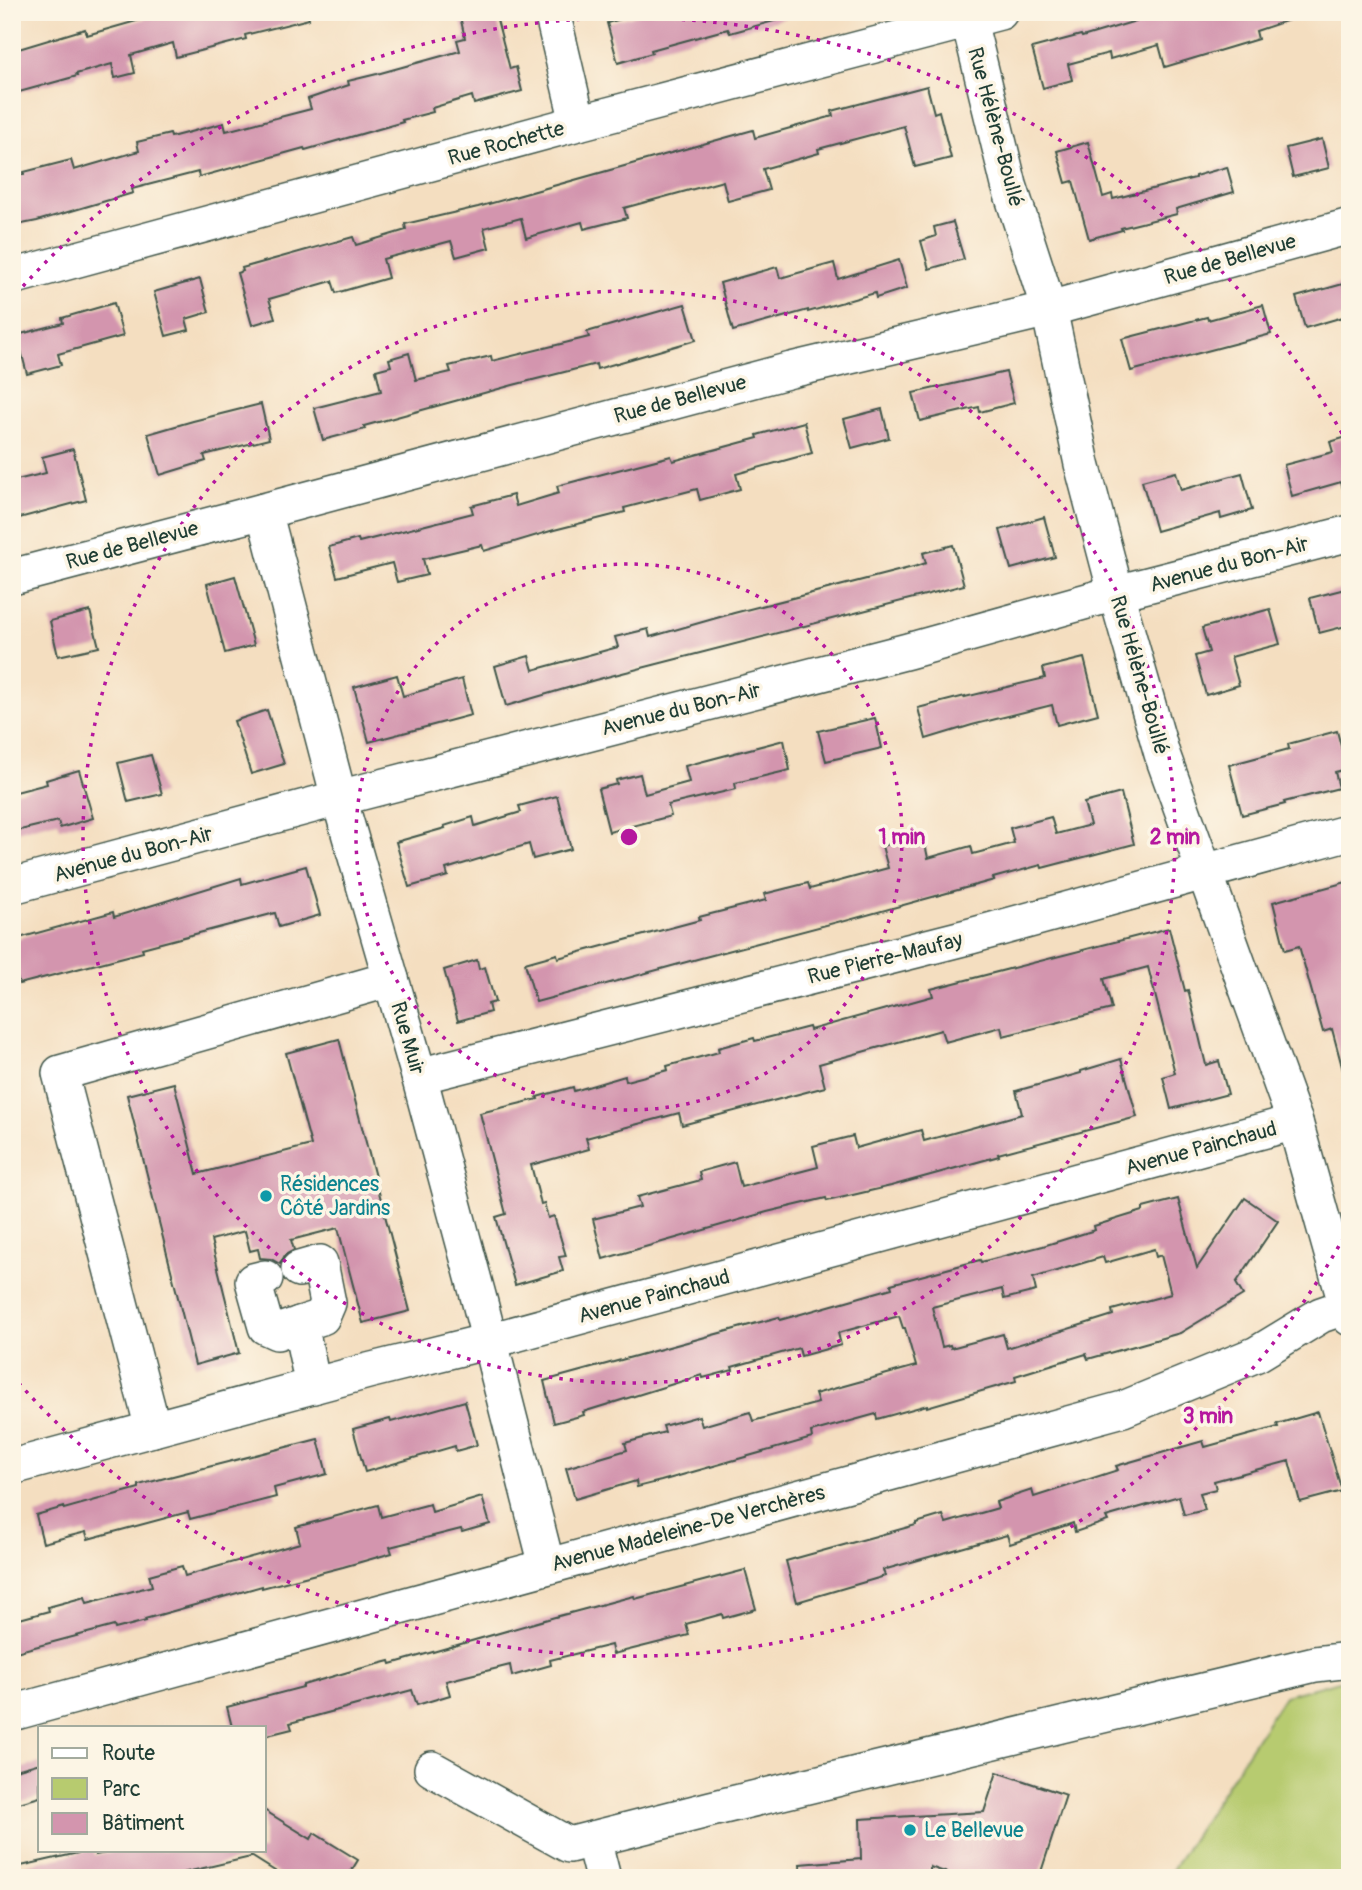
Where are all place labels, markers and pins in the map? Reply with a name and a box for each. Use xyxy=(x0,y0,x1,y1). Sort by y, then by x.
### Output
centre of rings xyxy=(617,825,641,849)
place label: Résidences Côté Jardins xyxy=(280,1171,391,1222)
marker: Résidences Côté Jardins xyxy=(258,1188,274,1204)
place label: Le Bellevue xyxy=(924,1817,1024,1844)
marker: Le Bellevue xyxy=(902,1822,918,1838)

